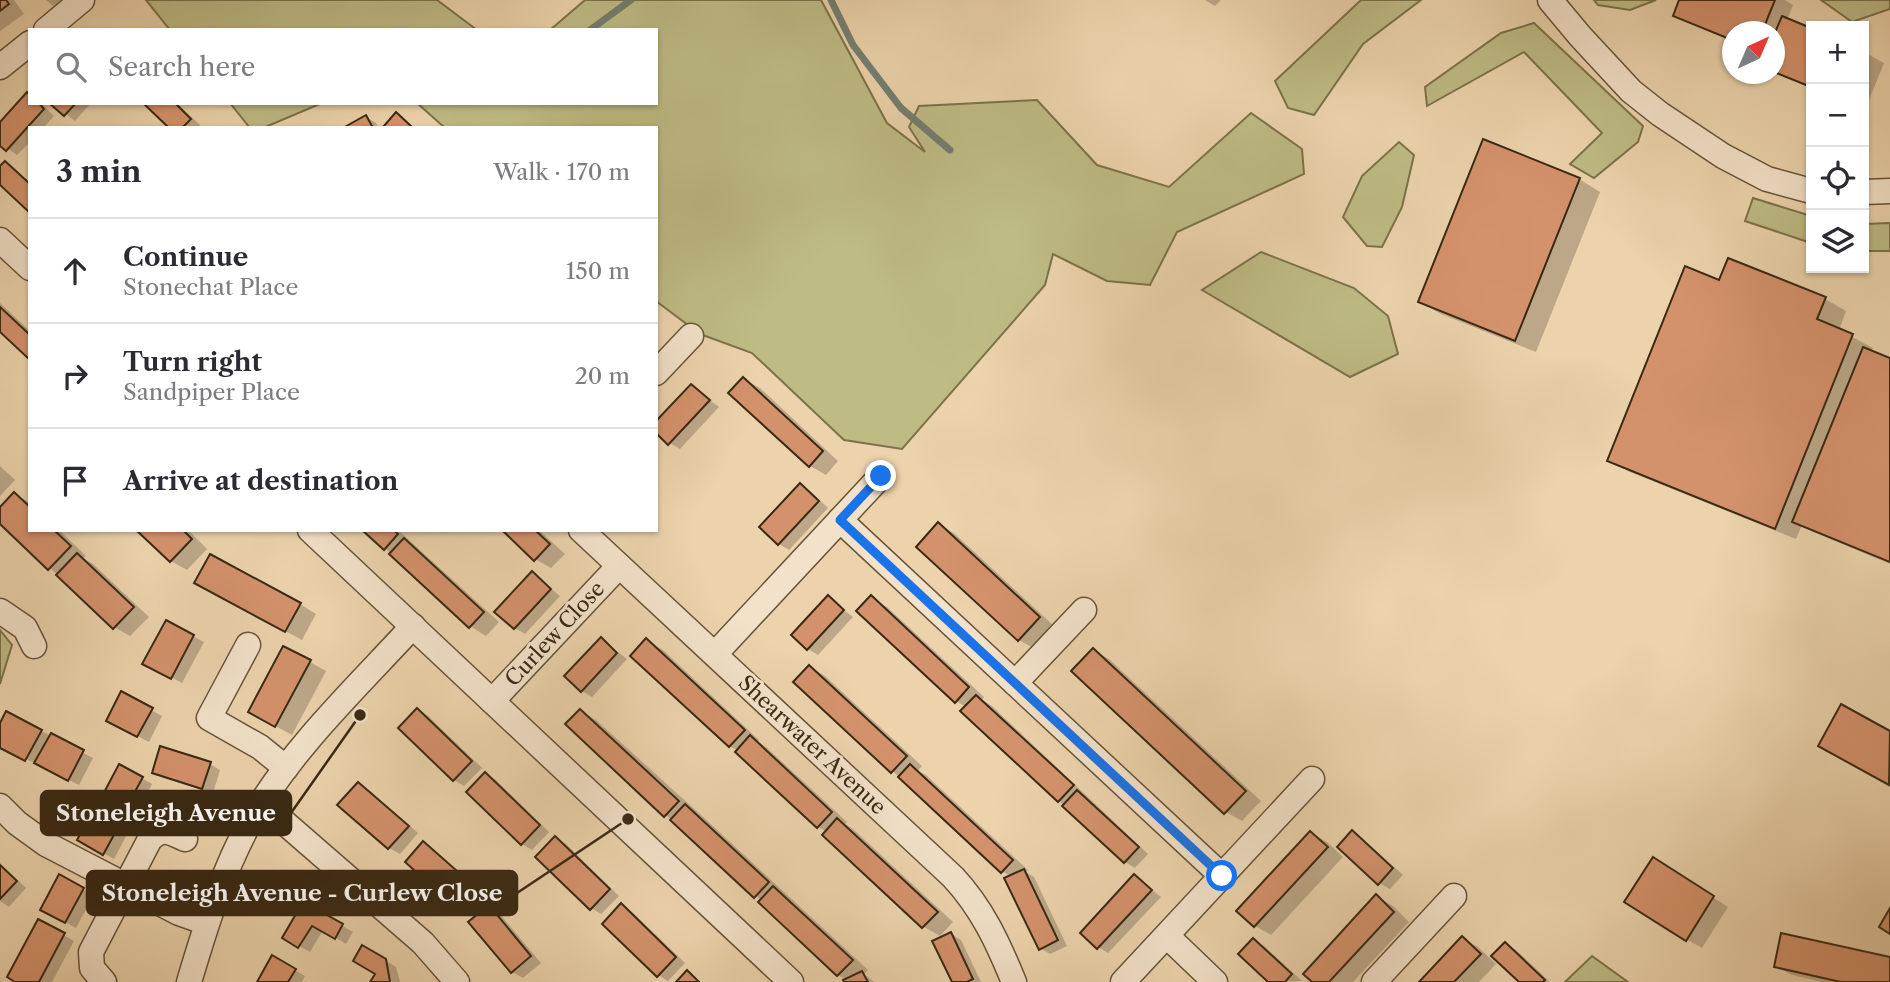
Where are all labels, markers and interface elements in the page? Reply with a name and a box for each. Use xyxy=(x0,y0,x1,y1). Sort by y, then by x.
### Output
north arrow xyxy=(1722,21,1785,84)
map controls xyxy=(1806,21,1869,273)
button: + xyxy=(1806,21,1869,84)
search box xyxy=(28,28,658,105)
icon: search xyxy=(52,48,90,86)
text: Search here xyxy=(108,51,255,83)
button: − xyxy=(1806,84,1869,147)
button: locate xyxy=(1806,147,1869,210)
text: 3 min xyxy=(56,153,142,190)
text: Walk · 170 m xyxy=(493,158,630,186)
button: layers xyxy=(1806,210,1869,273)
text: Continue xyxy=(123,241,248,273)
icon: ahead xyxy=(56,252,94,290)
text: 150 m xyxy=(566,257,630,285)
text: Stonechat Place xyxy=(123,273,298,301)
text: Turn right xyxy=(123,346,262,378)
icon: right xyxy=(56,357,94,395)
text: 20 m xyxy=(575,362,630,390)
text: Sandpiper Place xyxy=(123,378,300,406)
route end xyxy=(865,460,896,491)
icon: arrive xyxy=(56,462,94,500)
text: Arrive at destination xyxy=(123,465,398,497)
street label: Curlew Close xyxy=(500,576,610,691)
street label: Shearwater Avenue xyxy=(733,670,891,819)
callout: Stoneleigh Avenue xyxy=(41,791,291,835)
text: Stoneleigh Avenue xyxy=(56,799,276,827)
route start xyxy=(1206,860,1237,891)
callout: Stoneleigh Avenue - Curlew Close xyxy=(87,871,517,915)
text: Stoneleigh Avenue - Curlew Close xyxy=(101,879,503,907)

